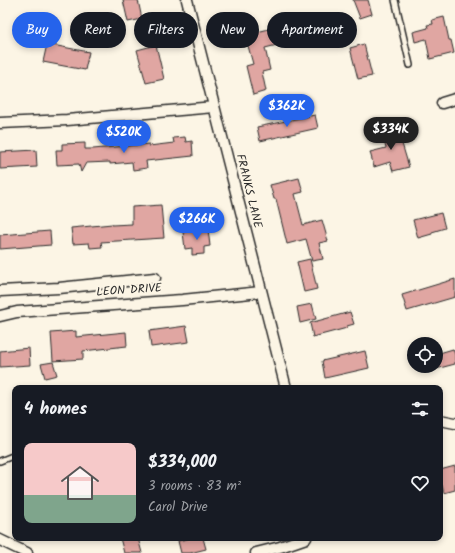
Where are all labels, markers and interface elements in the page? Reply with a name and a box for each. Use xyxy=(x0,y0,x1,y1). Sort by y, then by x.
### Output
chip: Buy xyxy=(12,12,62,48)
chip: Rent xyxy=(70,12,126,48)
chip: Filters xyxy=(134,12,198,48)
chip: New xyxy=(206,12,259,48)
chip: Apartment xyxy=(267,12,357,48)
pin: $362K xyxy=(259,94,315,128)
text: $362K xyxy=(268,96,306,117)
pin: $334K xyxy=(363,117,419,151)
text: $334K xyxy=(373,119,409,140)
pin: $520K xyxy=(96,120,152,154)
text: $520K xyxy=(106,122,142,143)
street label: FRANKS LANE xyxy=(231,152,268,231)
pin: $266K xyxy=(169,207,225,241)
text: $266K xyxy=(178,209,216,230)
street label: LEON DRIVE xyxy=(96,278,163,302)
map controls xyxy=(407,337,443,373)
button: locate xyxy=(407,337,443,373)
text: 4 homes xyxy=(24,396,87,423)
icon: filters xyxy=(409,398,431,420)
text: $334,000 xyxy=(148,449,217,476)
icon: home xyxy=(56,459,104,507)
icon: heart xyxy=(409,472,431,494)
text: 3 rooms · 83 m² xyxy=(148,476,241,497)
text: Carol Drive xyxy=(148,497,208,518)

